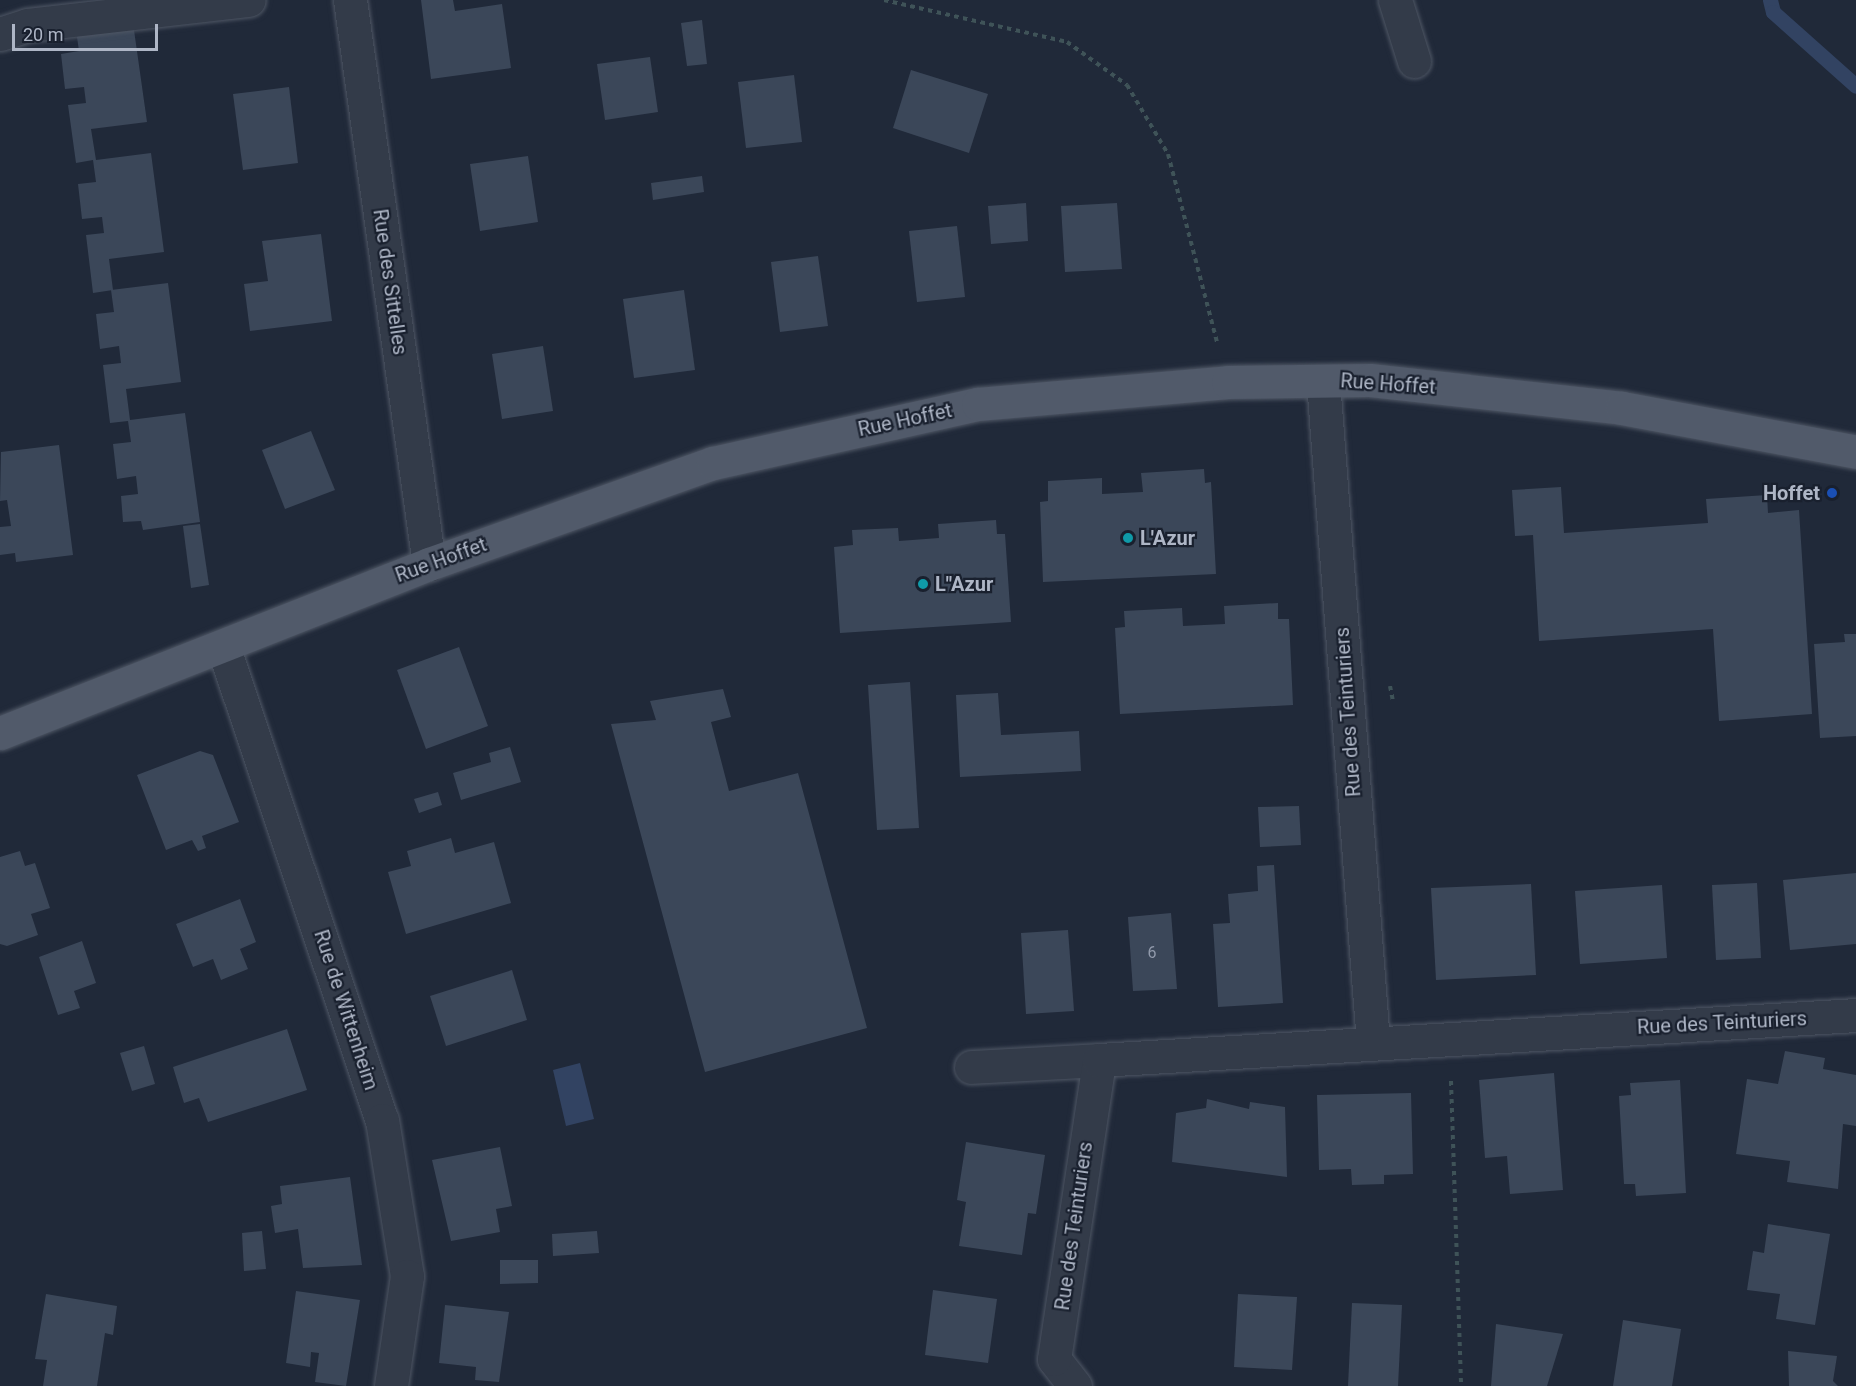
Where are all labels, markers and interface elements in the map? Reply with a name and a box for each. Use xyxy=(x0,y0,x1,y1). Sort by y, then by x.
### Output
scale bar xyxy=(15,12,160,50)
text: 20 m xyxy=(23,24,63,45)
street label: Rue des Sittelles xyxy=(368,207,412,357)
street label: Rue Hoffet xyxy=(1340,369,1436,399)
street label: Rue Hoffet xyxy=(856,398,954,442)
place label: Hoffet xyxy=(1763,481,1820,505)
marker: Hoffet xyxy=(1825,486,1839,500)
place label: L'Azur xyxy=(1140,526,1195,550)
marker: L'Azur xyxy=(1121,531,1135,545)
street label: Rue Hoffet xyxy=(392,532,490,588)
place label: L"Azur xyxy=(935,572,993,596)
marker: L"Azur xyxy=(916,577,930,591)
street label: Rue des Teinturiers xyxy=(1330,626,1366,798)
street label: Rue de Wittenheim xyxy=(309,927,383,1093)
house number: 6 xyxy=(1148,943,1156,963)
street label: Rue des Teinturiers xyxy=(1636,1007,1808,1039)
street label: Rue des Teinturiers xyxy=(1050,1140,1098,1312)

